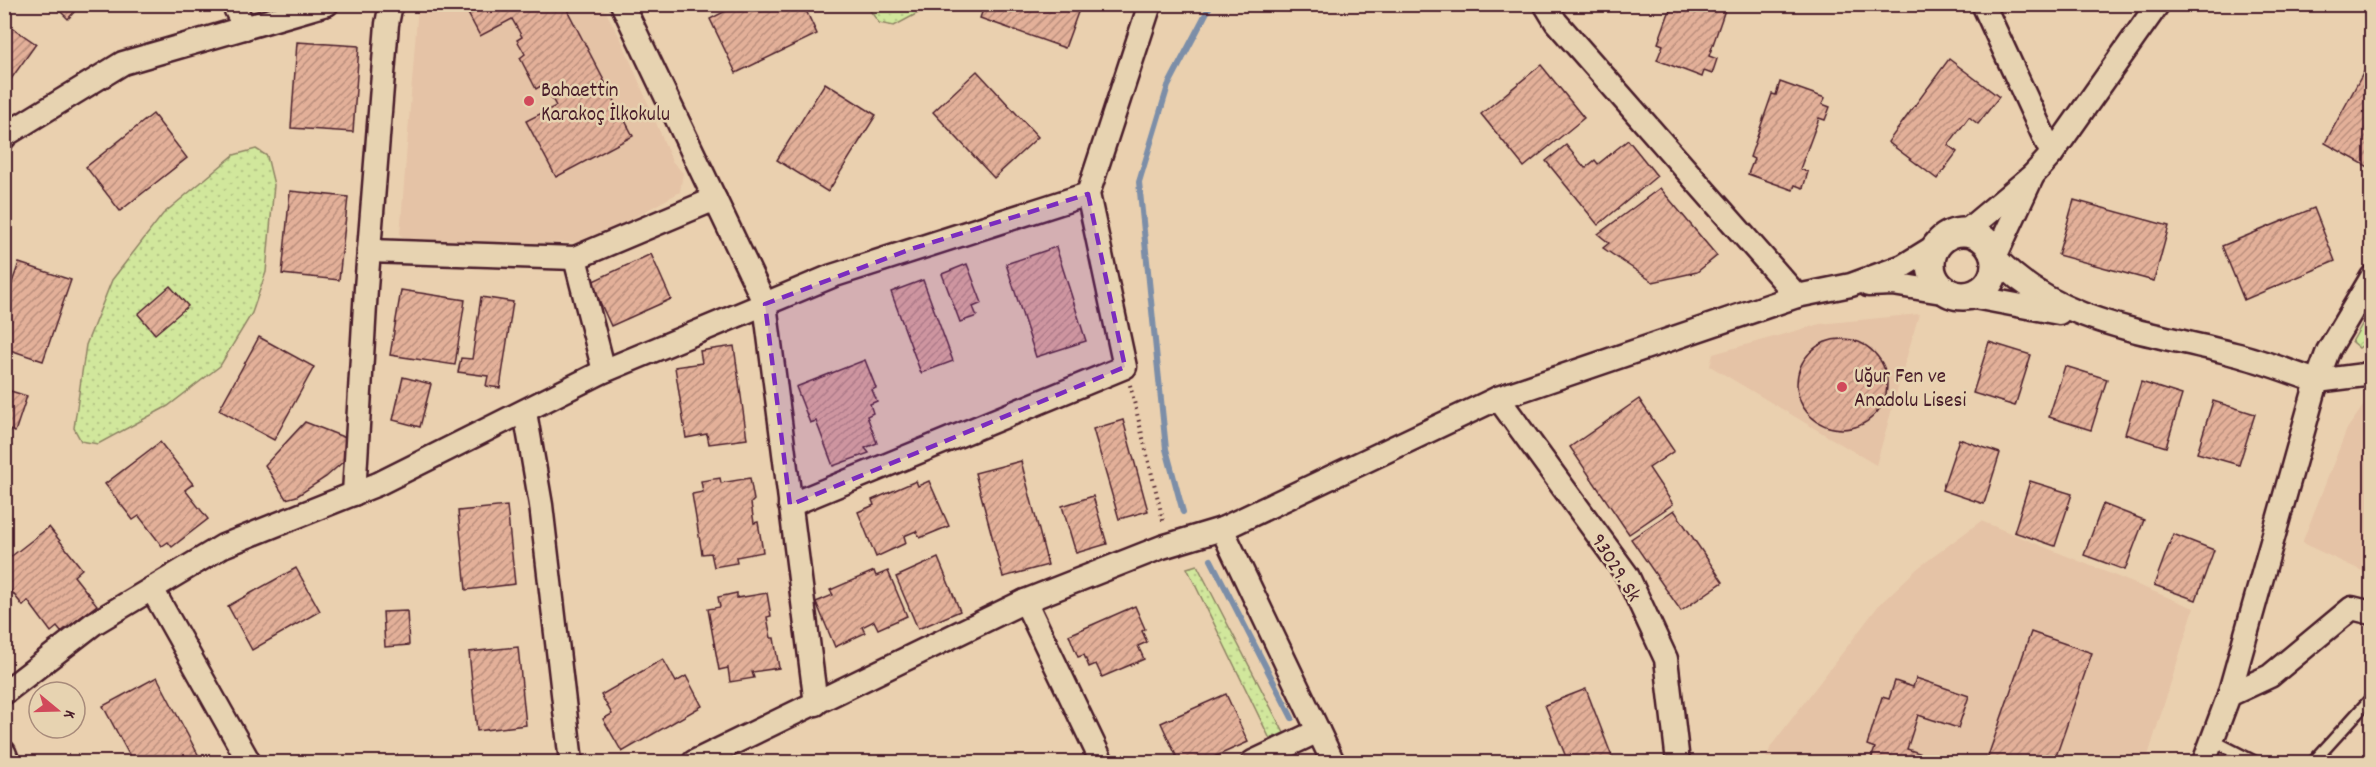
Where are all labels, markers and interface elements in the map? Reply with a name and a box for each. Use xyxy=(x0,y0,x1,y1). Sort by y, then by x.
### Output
place label: Bahaettin Karakoç İlkokulu xyxy=(541,77,670,131)
marker: Bahaettin Karakoç İlkokulu xyxy=(522,94,536,108)
place label: Uğur Fen ve Anadolu Lisesi xyxy=(1854,363,1966,417)
marker: Uğur Fen ve Anadolu Lisesi xyxy=(1835,380,1849,394)
street label: 93029. Sk xyxy=(1582,529,1647,608)
north arrow xyxy=(27,680,87,740)
text: K xyxy=(57,707,81,722)

